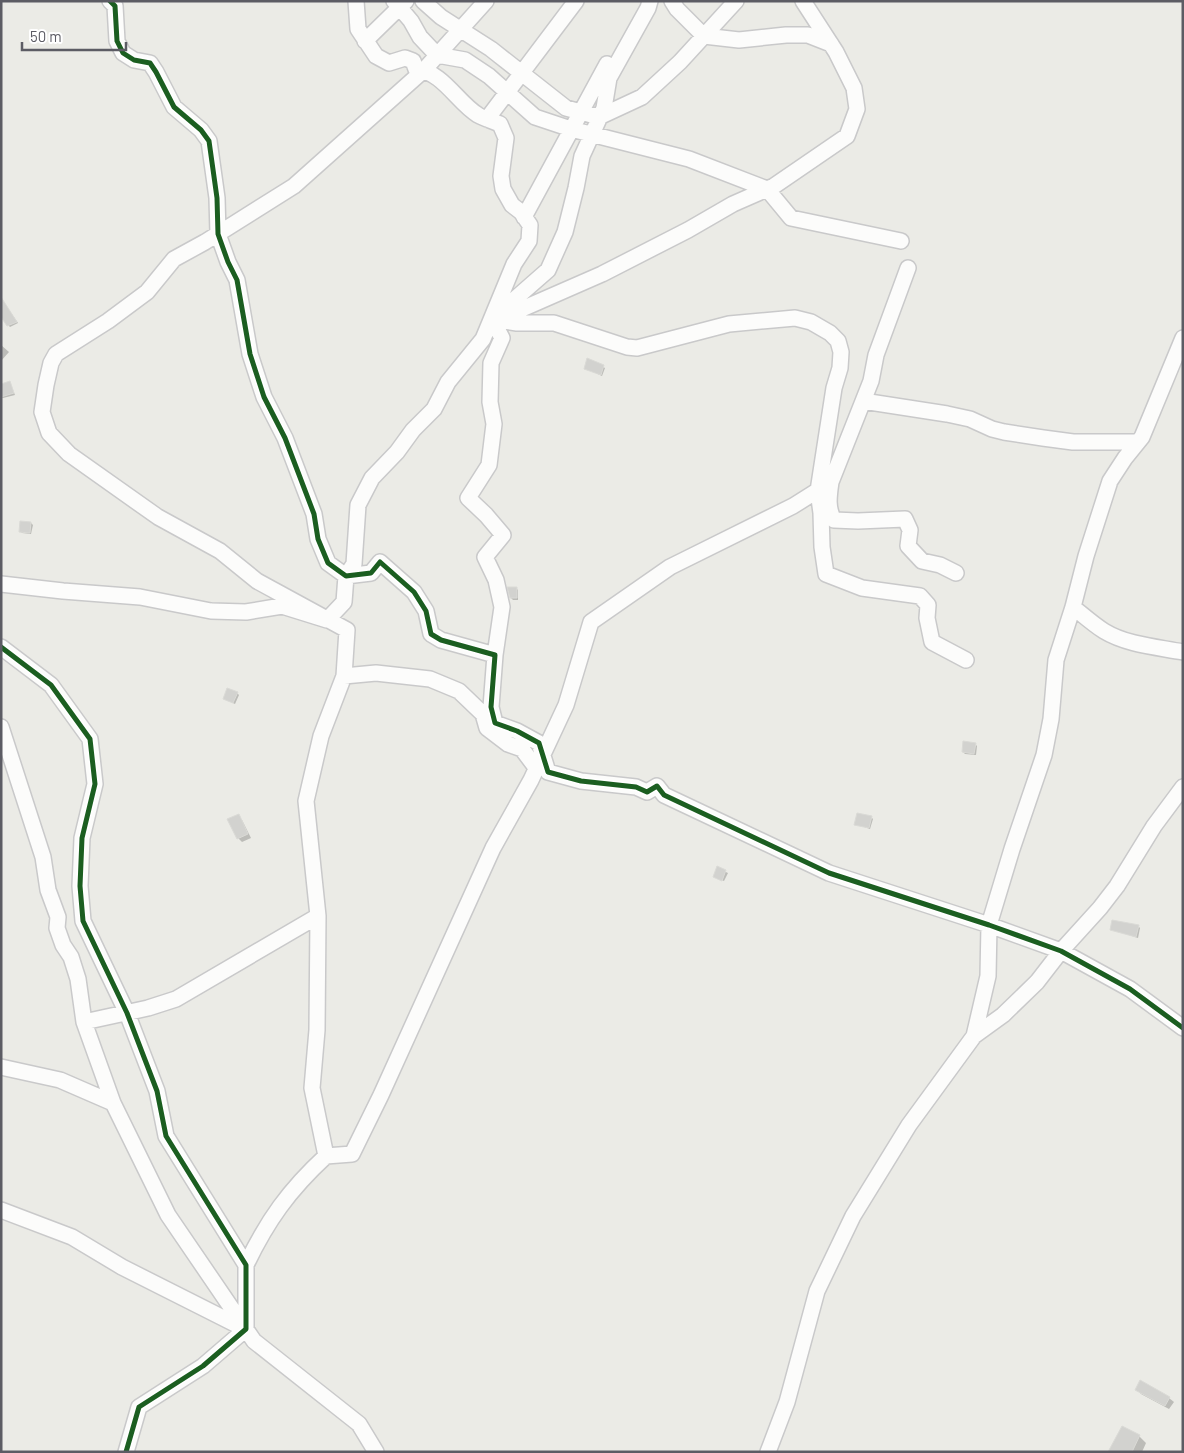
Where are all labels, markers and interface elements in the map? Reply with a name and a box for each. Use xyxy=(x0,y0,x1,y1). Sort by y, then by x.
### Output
scale bar xyxy=(22,20,126,52)
text: 50 m xyxy=(30,27,62,45)

